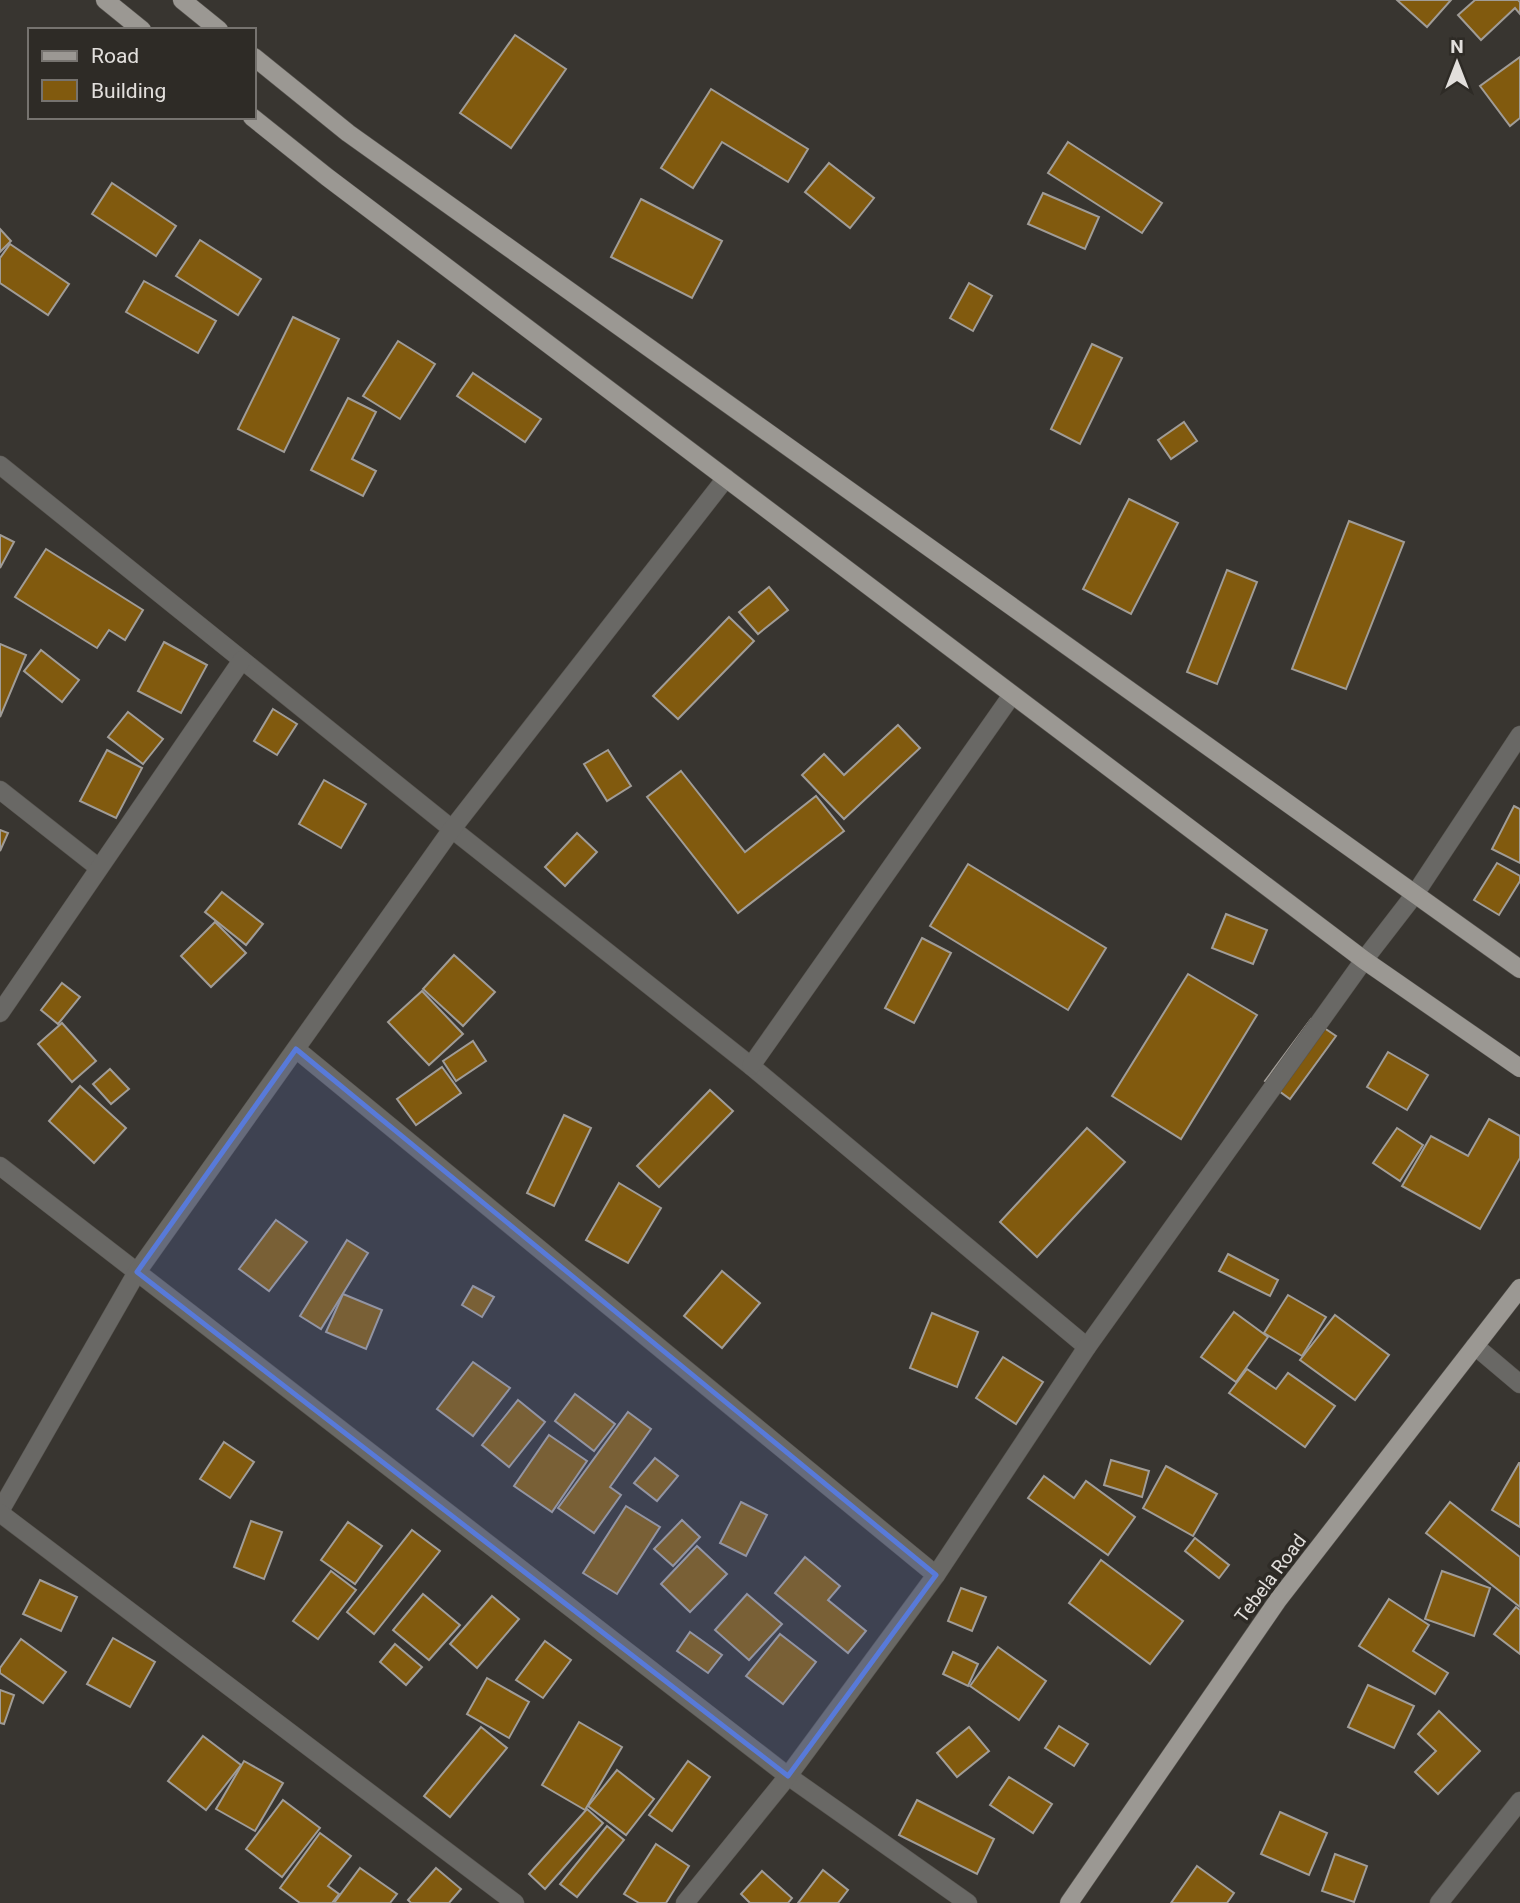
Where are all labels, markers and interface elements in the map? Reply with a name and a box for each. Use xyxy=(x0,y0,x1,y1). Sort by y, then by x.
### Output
legend xyxy=(28,28,256,119)
north arrow xyxy=(1422,28,1492,98)
text: N xyxy=(1450,35,1464,58)
text: Road xyxy=(91,44,139,68)
text: Building xyxy=(91,79,166,103)
street label: Tebela Road xyxy=(1230,1530,1311,1627)

